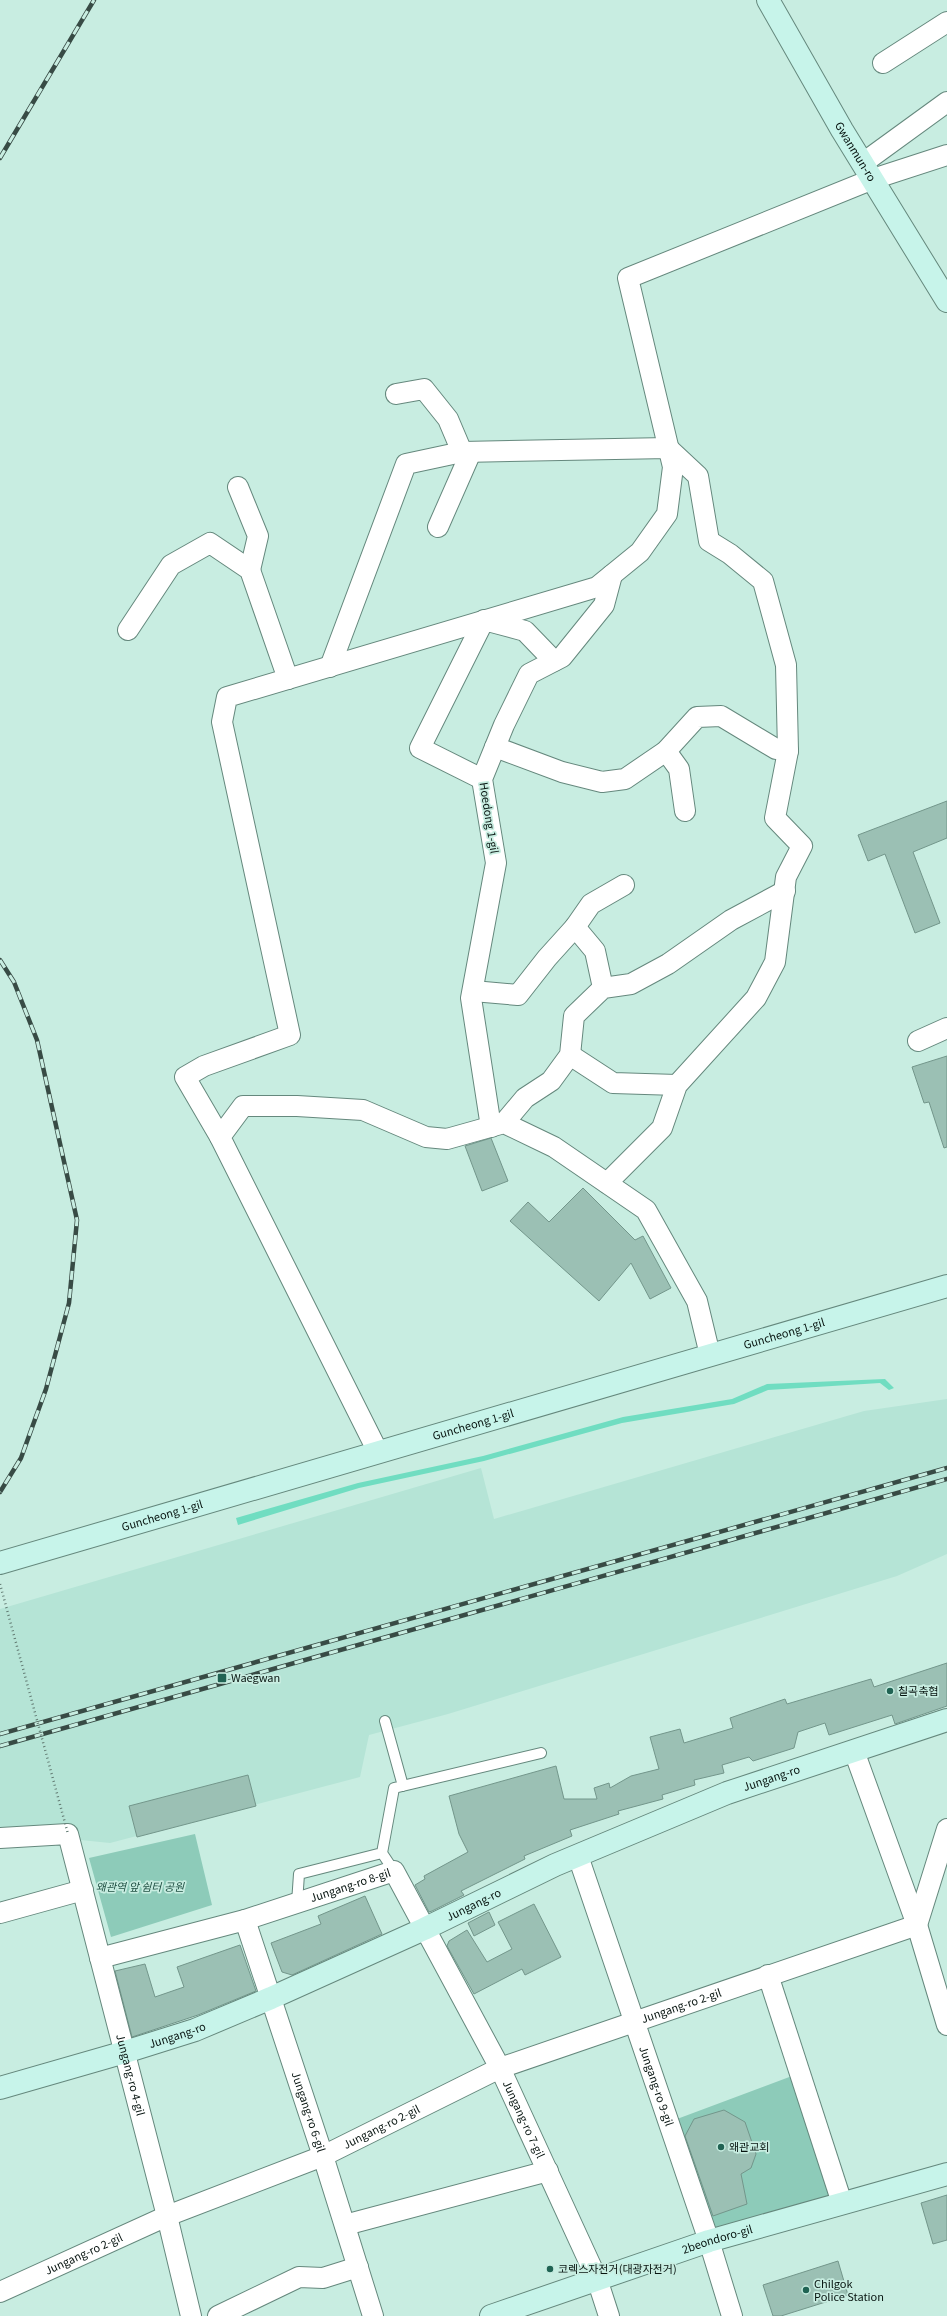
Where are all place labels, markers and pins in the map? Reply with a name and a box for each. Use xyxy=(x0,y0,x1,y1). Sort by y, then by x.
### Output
place label: Waegwan xyxy=(231,1669,280,1685)
marker: Waegwan xyxy=(216,1672,228,1684)
place label: 칠곡축협 xyxy=(898,1682,938,1698)
marker: 칠곡축협 xyxy=(885,1686,895,1696)
place label: 왜관교회 xyxy=(729,2138,769,2154)
marker: 왜관교회 xyxy=(716,2142,726,2152)
place label: 코렉스자전거(대광자전거) xyxy=(558,2260,677,2276)
marker: 코렉스자전거(대광자전거) xyxy=(545,2264,555,2274)
place label: Chilgok Police Station xyxy=(814,2275,884,2304)
marker: Chilgok Police Station xyxy=(801,2285,811,2295)

